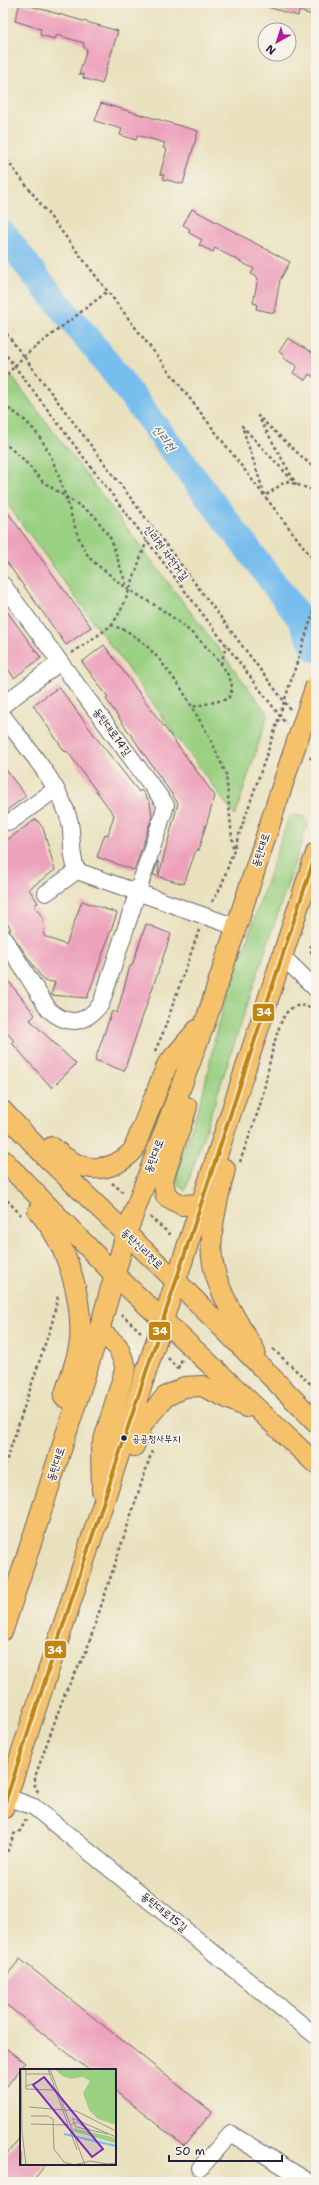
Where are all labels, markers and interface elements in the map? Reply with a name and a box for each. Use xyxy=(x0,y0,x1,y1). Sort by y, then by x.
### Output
north arrow xyxy=(257,22,297,62)
text: N xyxy=(263,41,279,58)
water label: 신리천 xyxy=(149,422,180,455)
street label: 신리천 자전거길 xyxy=(140,522,192,584)
street label: 동탄대로14길 xyxy=(89,705,135,759)
street label: 동탄대로 xyxy=(248,831,274,869)
line badge: 34 xyxy=(252,1003,275,1022)
text: 34 xyxy=(256,1005,272,1020)
street label: 동탄대로 xyxy=(141,1137,167,1175)
street label: 동탄신리천로 xyxy=(118,1225,166,1273)
line badge: 34 xyxy=(148,1321,171,1341)
text: 34 xyxy=(152,1324,168,1339)
place label: 공공청사부지 xyxy=(132,1432,180,1445)
marker: 공공청사부지 xyxy=(119,1433,129,1443)
street label: 동탄대로 xyxy=(43,1445,69,1483)
line badge: 34 xyxy=(44,1640,67,1659)
text: 34 xyxy=(47,1643,63,1658)
street label: 동탄대로15길 xyxy=(138,1889,190,1935)
inset map xyxy=(20,2069,116,2165)
scale bar xyxy=(169,2137,282,2163)
text: 50 m xyxy=(175,2143,205,2159)

